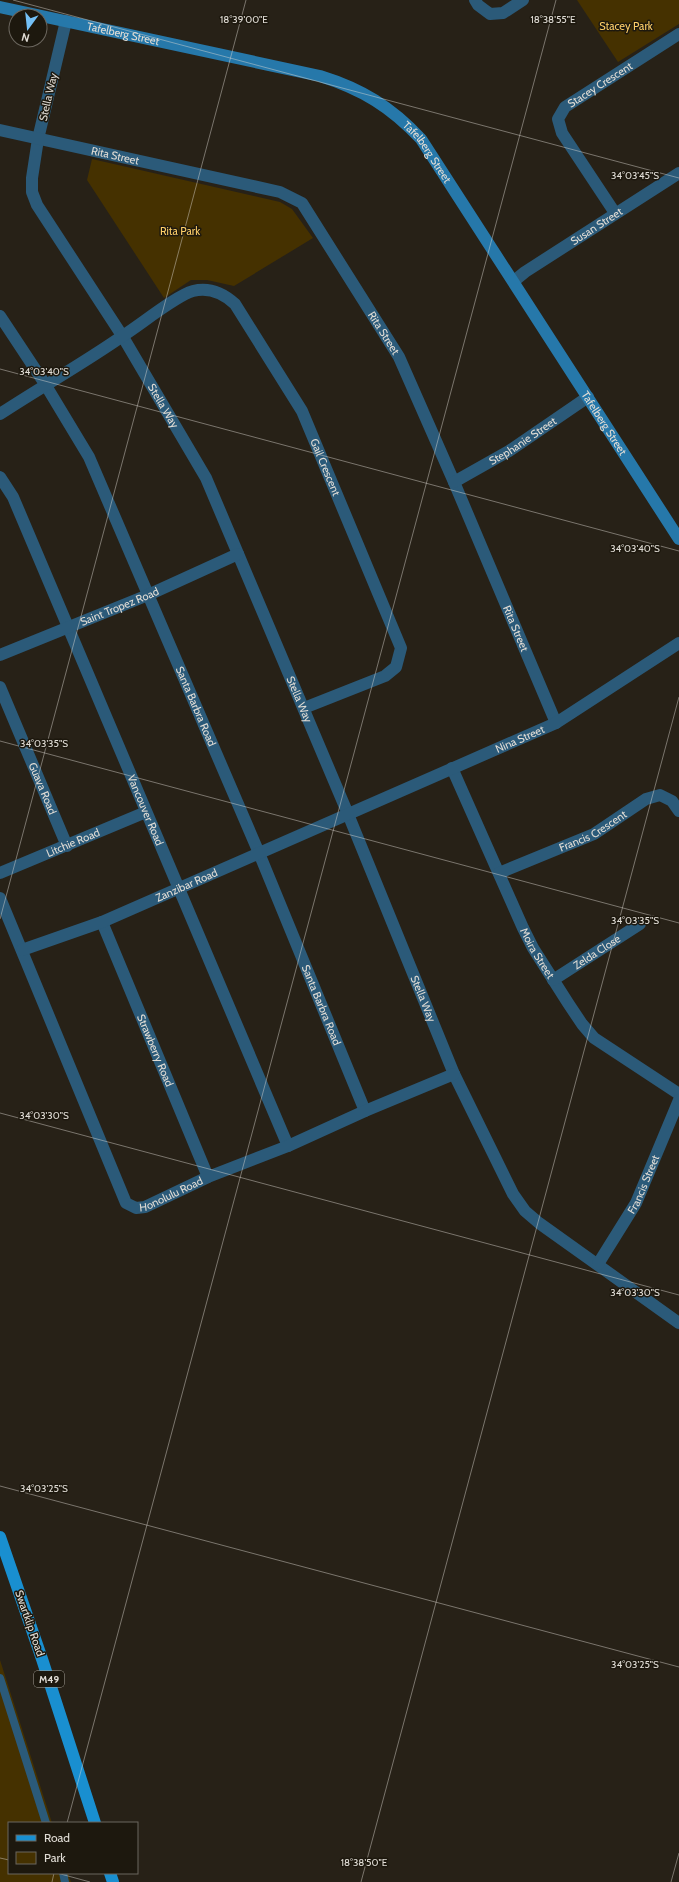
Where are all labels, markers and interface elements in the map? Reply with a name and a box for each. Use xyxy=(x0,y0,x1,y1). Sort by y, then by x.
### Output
north arrow xyxy=(8,8,48,48)
text: 18°39'00"E xyxy=(220,13,268,26)
text: 18°38'55"E xyxy=(530,13,576,26)
street label: Tafelberg Street xyxy=(86,19,161,48)
park label: Stacey Park xyxy=(599,19,653,33)
text: N xyxy=(20,30,31,45)
street label: Stacey Crescent xyxy=(565,58,635,111)
street label: Stella Way xyxy=(36,71,60,122)
street label: Tafelberg Street xyxy=(400,118,455,186)
street label: Rita Street xyxy=(90,143,141,168)
text: 34°03'45"S xyxy=(611,169,659,182)
street label: Susan Street xyxy=(568,204,625,248)
park label: Rita Park xyxy=(160,224,200,238)
street label: Rita Street xyxy=(365,309,403,358)
text: 34°03'40"S xyxy=(19,365,69,378)
street label: Stella Way xyxy=(145,381,182,431)
street label: Tafelberg Street xyxy=(578,388,630,458)
street label: Stephanie Street xyxy=(486,414,559,468)
street label: Gail Crescent xyxy=(307,436,344,498)
text: 34°03'40"S xyxy=(610,542,660,555)
street label: Saint Tropez Road xyxy=(78,584,161,629)
street label: Rita Street xyxy=(500,603,532,654)
street label: Santa Barbra Road xyxy=(173,664,219,748)
street label: Stella Way xyxy=(283,674,316,725)
street label: Nina Street xyxy=(493,722,547,756)
text: 34°03'35"S xyxy=(20,737,68,750)
street label: Guava Road xyxy=(26,760,60,817)
street label: Vancouver Road xyxy=(125,773,167,848)
street label: Francis Crescent xyxy=(557,807,630,855)
street label: Litchie Road xyxy=(44,825,102,860)
street label: Zanzibar Road xyxy=(153,865,220,905)
text: 34°03'35"S xyxy=(611,914,659,927)
street label: Moira Street xyxy=(517,925,558,981)
street label: Zelda Close xyxy=(570,931,623,972)
street label: Santa Barbra Road xyxy=(299,963,344,1047)
street label: Stella Way xyxy=(408,973,439,1024)
street label: Strawberry Road xyxy=(134,1012,177,1089)
text: 34°03'30"S xyxy=(19,1109,69,1122)
street label: Francis Street xyxy=(624,1152,662,1216)
street label: Honolulu Road xyxy=(139,1173,205,1215)
text: 34°03'30"S xyxy=(610,1286,660,1299)
text: 34°03'25"S xyxy=(20,1482,68,1495)
street label: Swartklip Road xyxy=(12,1588,48,1658)
text: 34°03'25"S xyxy=(611,1658,659,1671)
road number: M49 xyxy=(34,1671,64,1687)
legend xyxy=(8,1822,138,1874)
text: Road xyxy=(44,1830,70,1845)
text: Park xyxy=(44,1850,66,1865)
text: 18°38'50"E xyxy=(341,1856,388,1869)

